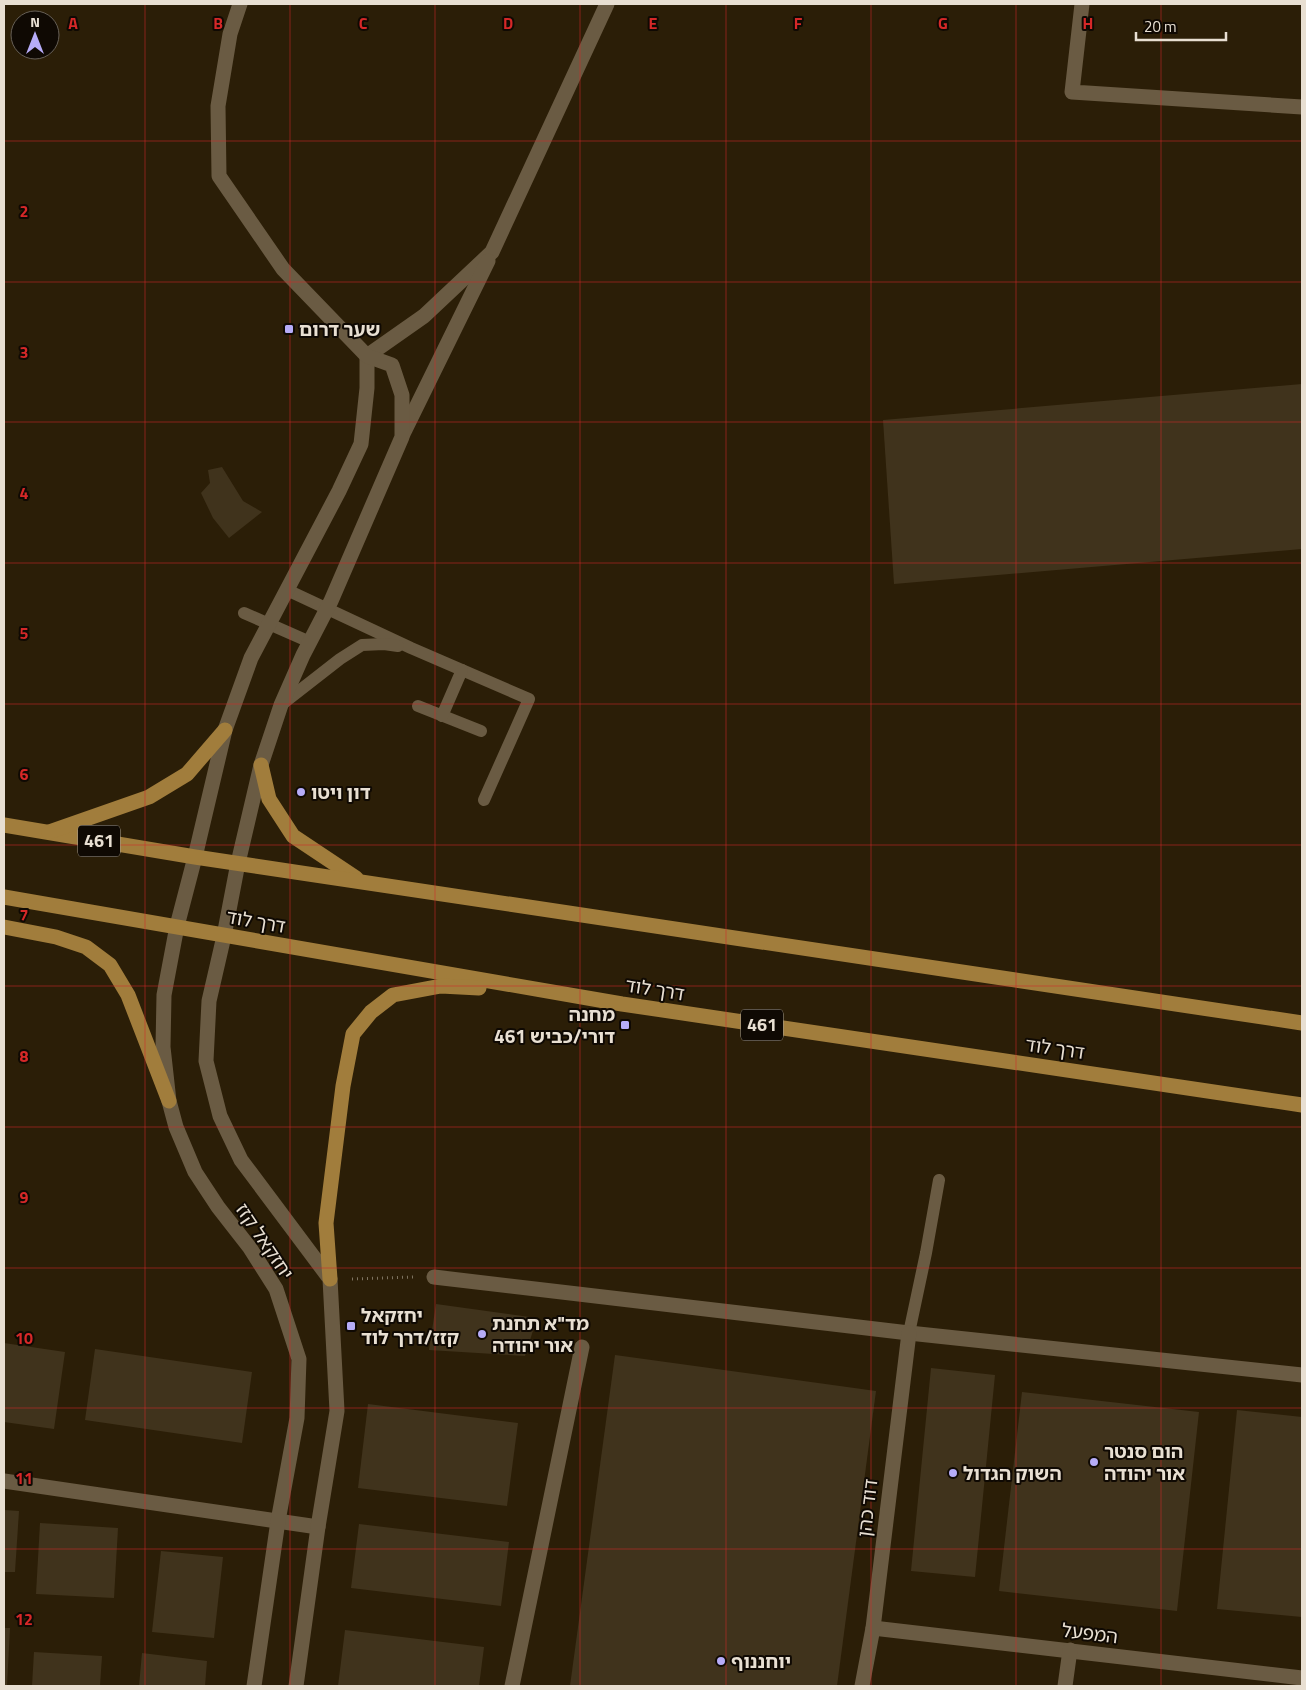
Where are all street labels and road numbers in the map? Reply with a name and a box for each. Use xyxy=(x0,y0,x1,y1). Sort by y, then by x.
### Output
road number: 461 xyxy=(78,826,120,856)
street label: דרך לוד xyxy=(224,901,288,940)
street label: דרך לוד xyxy=(623,970,687,1007)
road number: 461 xyxy=(741,1010,783,1040)
street label: דרך לוד xyxy=(1023,1029,1087,1066)
street label: יחזקאל קזז xyxy=(229,1197,302,1285)
street label: דוד כהן xyxy=(849,1477,884,1539)
street label: המפעל xyxy=(1060,1615,1120,1650)

